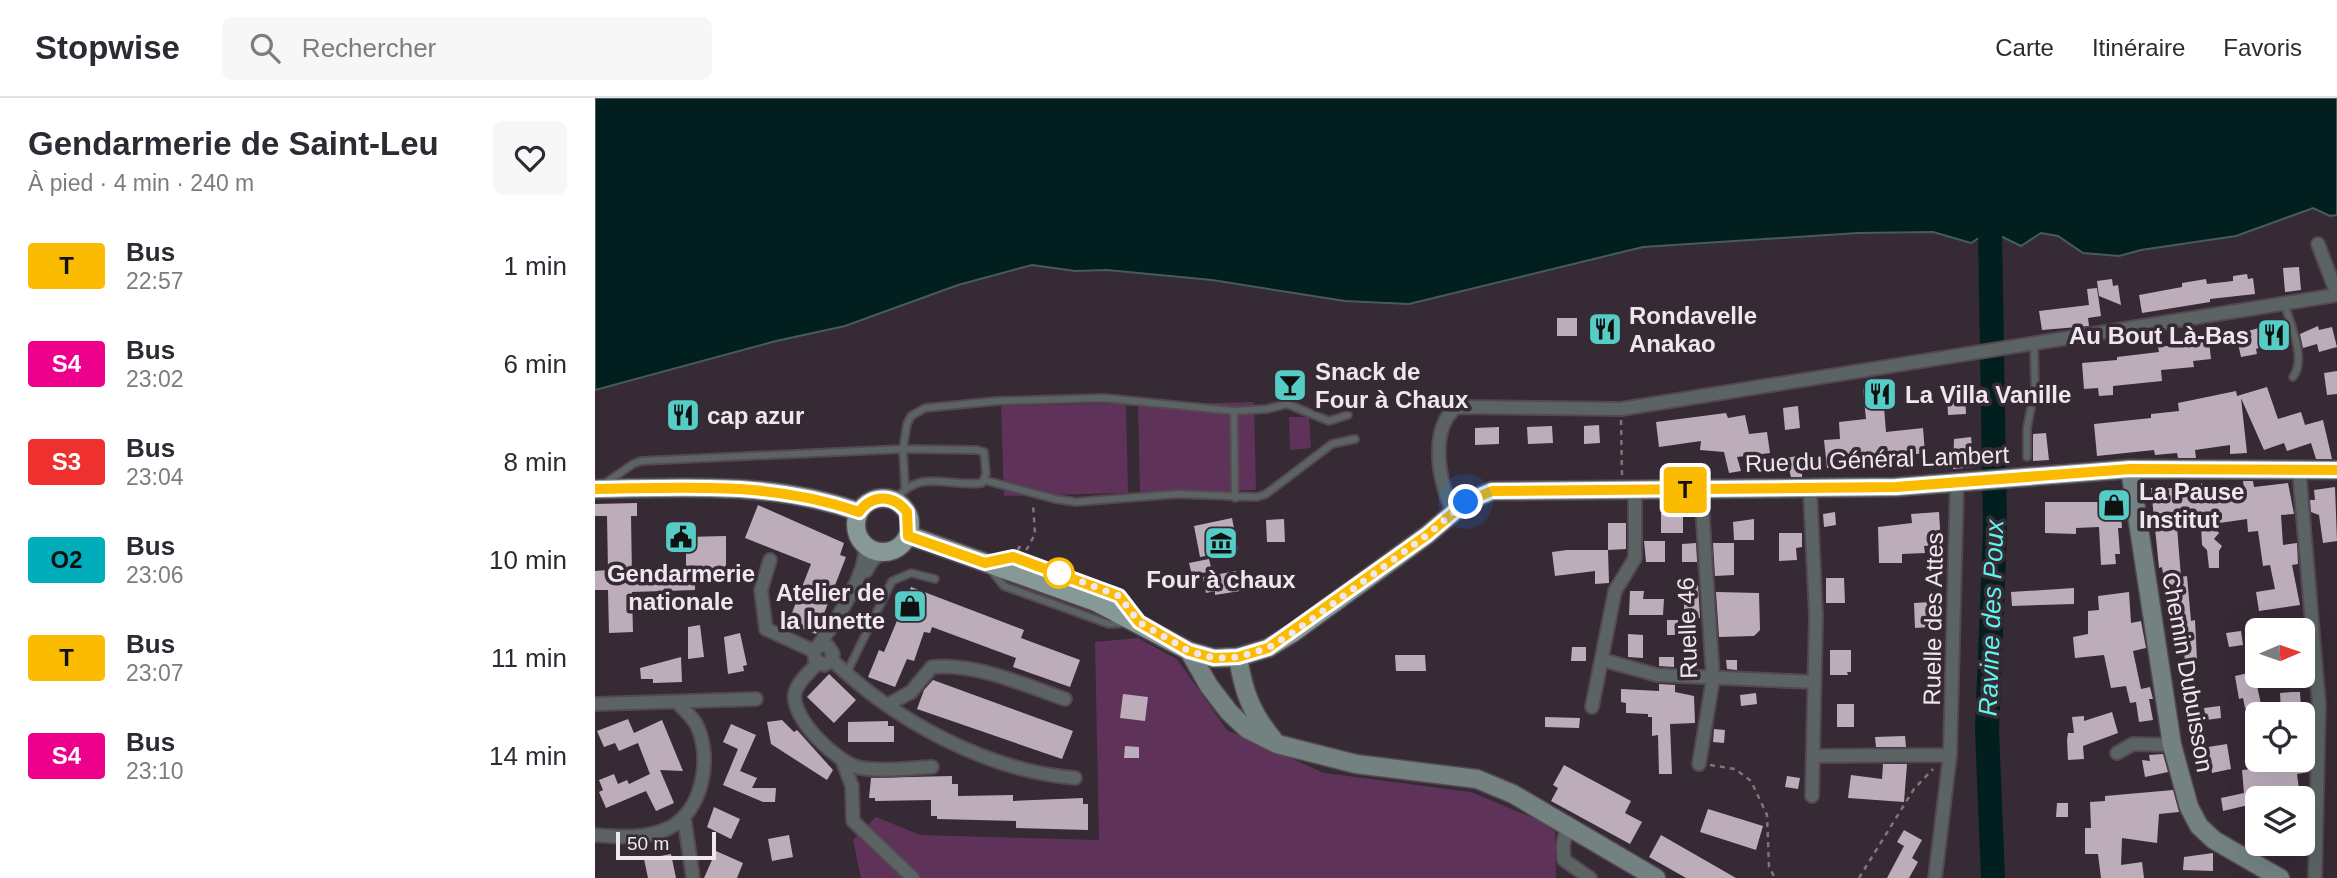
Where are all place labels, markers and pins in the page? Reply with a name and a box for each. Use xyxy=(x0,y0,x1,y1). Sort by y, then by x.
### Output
place label: Rondavelle Anakao xyxy=(1629,302,1757,357)
restaurant icon: Rondavelle Anakao xyxy=(1586,310,1624,348)
restaurant icon: Au Bout Là-Bas xyxy=(2255,316,2293,354)
place label: Au Bout Là-Bas xyxy=(2069,322,2249,349)
place label: Snack de Four à Chaux xyxy=(1315,358,1469,413)
bar icon: Snack de Four à Chaux xyxy=(1271,366,1309,404)
restaurant icon: La Villa Vanille xyxy=(1861,375,1899,413)
place label: La Villa Vanille xyxy=(1905,381,2071,408)
restaurant icon: cap azur xyxy=(664,396,702,434)
place label: cap azur xyxy=(707,402,804,429)
place label: La Pause Institut xyxy=(2139,478,2244,533)
shop icon: La Pause Institut xyxy=(2095,486,2133,524)
public building icon: Gendarmerie nationale xyxy=(662,518,700,556)
museum icon: Four à chaux xyxy=(1202,524,1240,562)
unlabelled marker xyxy=(1044,558,1074,588)
place label: Gendarmerie nationale xyxy=(607,560,755,615)
place label: Four à chaux xyxy=(1146,566,1296,593)
place label: Atelier de la lunette xyxy=(776,579,885,634)
shop icon: Atelier de la lunette xyxy=(891,587,929,625)

